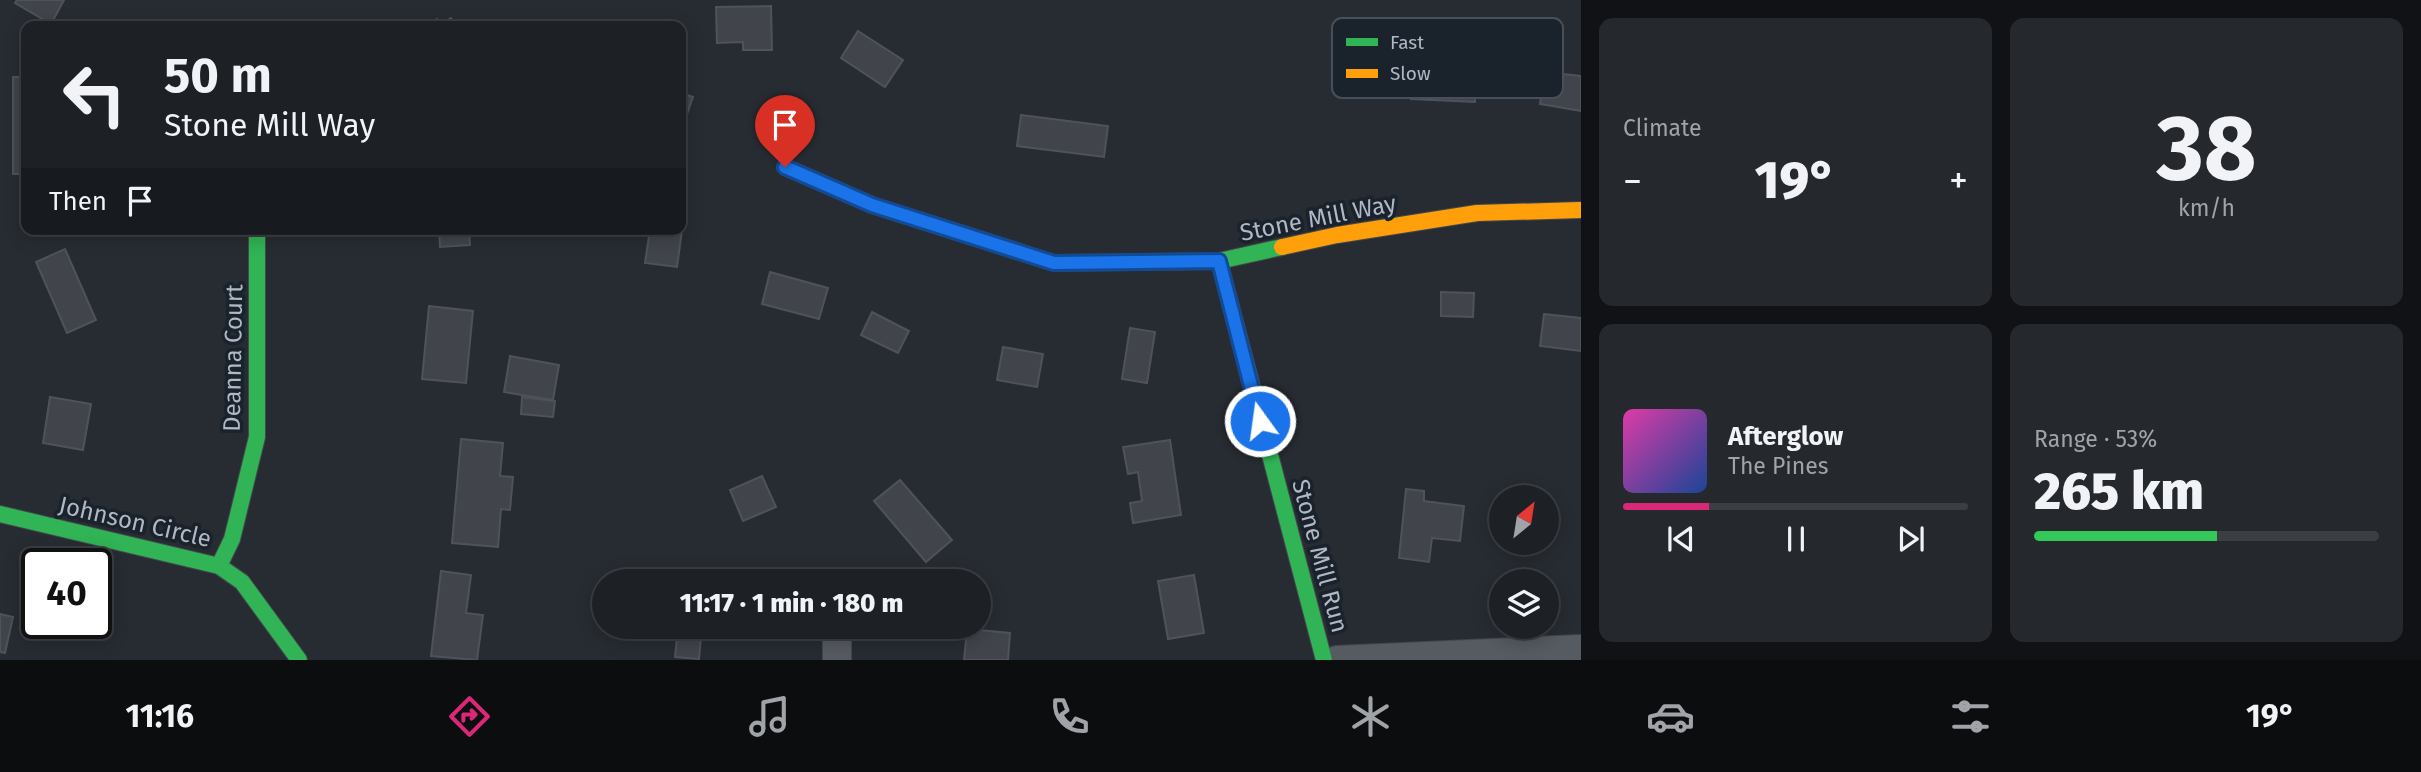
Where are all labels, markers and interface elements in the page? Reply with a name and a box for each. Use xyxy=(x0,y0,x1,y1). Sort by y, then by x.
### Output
legend xyxy=(1332,18,1563,98)
text: Fast xyxy=(1390,31,1424,54)
text: 50 m xyxy=(164,46,272,105)
icon: left xyxy=(49,49,140,140)
text: Slow xyxy=(1390,62,1431,85)
text: 38 xyxy=(2156,94,2257,203)
pin xyxy=(755,95,815,167)
text: Stone Mill Way xyxy=(164,106,375,144)
icon: arrive xyxy=(766,106,804,144)
text: Climate xyxy=(1623,114,1702,142)
text: 19° xyxy=(1755,149,1836,212)
text: − xyxy=(1623,158,1642,204)
text: + xyxy=(1949,158,1968,204)
icon: arrive xyxy=(121,182,159,220)
text: Then xyxy=(49,186,107,217)
street label: Stone Mill Way xyxy=(1238,189,1399,247)
text: km/h xyxy=(2178,194,2235,222)
street label: Deanna Court xyxy=(218,284,248,432)
position arrow xyxy=(1223,384,1297,458)
text: Afterglow xyxy=(1728,421,1843,452)
text: Range · 53% xyxy=(2034,425,2157,453)
text: The Pines xyxy=(1728,452,1829,480)
text: 265 km xyxy=(2034,460,2204,523)
street label: Stone Mill Run xyxy=(1286,476,1354,636)
north arrow xyxy=(1489,485,1559,555)
map controls xyxy=(1489,485,1559,639)
street label: Johnson Circle xyxy=(56,491,214,553)
icon: previous xyxy=(1662,520,1700,558)
icon: pause xyxy=(1777,520,1815,558)
icon: next xyxy=(1892,520,1930,558)
speed limit sign: 40 xyxy=(21,548,112,639)
button: layers xyxy=(1489,569,1559,639)
text: 11:17 · 1 min · 180 m xyxy=(680,588,903,619)
icon: directions xyxy=(445,692,494,741)
icon: music xyxy=(745,692,794,741)
icon: phone xyxy=(1045,692,1094,741)
icon: climate xyxy=(1346,692,1395,741)
icon: car xyxy=(1646,692,1695,741)
icon: filters xyxy=(1946,692,1995,741)
text: 11:16 xyxy=(126,697,194,735)
text: 19° xyxy=(2246,697,2295,735)

